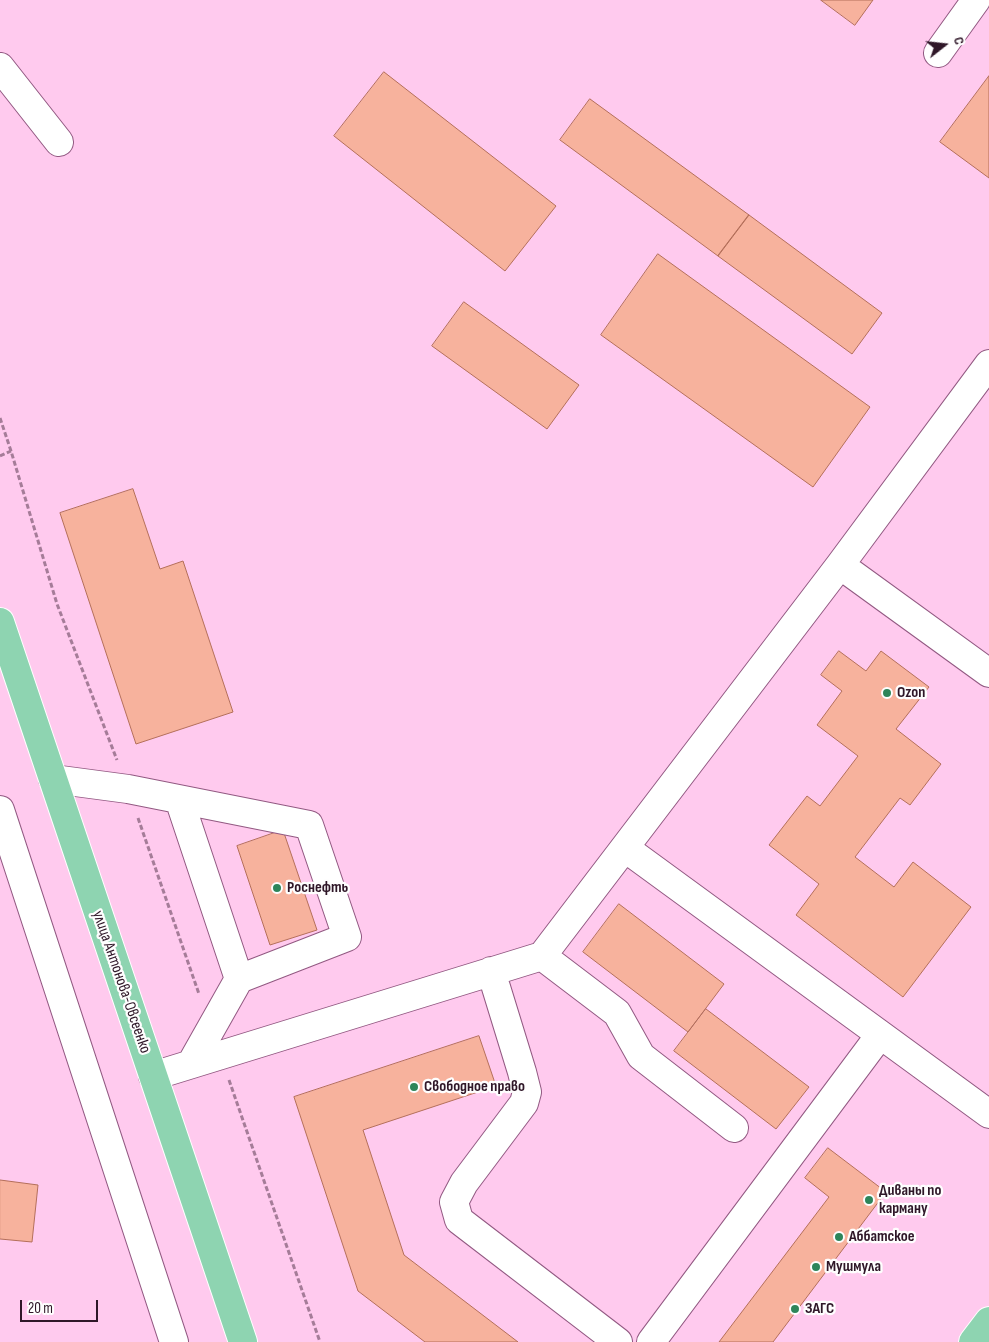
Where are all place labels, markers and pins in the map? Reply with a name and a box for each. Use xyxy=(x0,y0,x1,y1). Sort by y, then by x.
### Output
place label: Ozon xyxy=(897,683,925,703)
marker: Ozon xyxy=(881,687,893,699)
place label: Роснефть xyxy=(287,878,348,898)
marker: Роснефть xyxy=(271,882,283,894)
place label: Свободное право xyxy=(424,1077,525,1097)
marker: Свободное право xyxy=(408,1081,420,1093)
place label: Диваны по карману xyxy=(879,1181,941,1219)
marker: Диваны по карману xyxy=(863,1194,875,1206)
place label: Аббатское xyxy=(849,1227,915,1247)
marker: Аббатское xyxy=(833,1231,845,1243)
place label: Мушмула xyxy=(826,1257,881,1277)
marker: Мушмула xyxy=(810,1261,822,1273)
place label: ЗАГС xyxy=(805,1299,834,1319)
marker: ЗАГС xyxy=(789,1303,801,1315)

